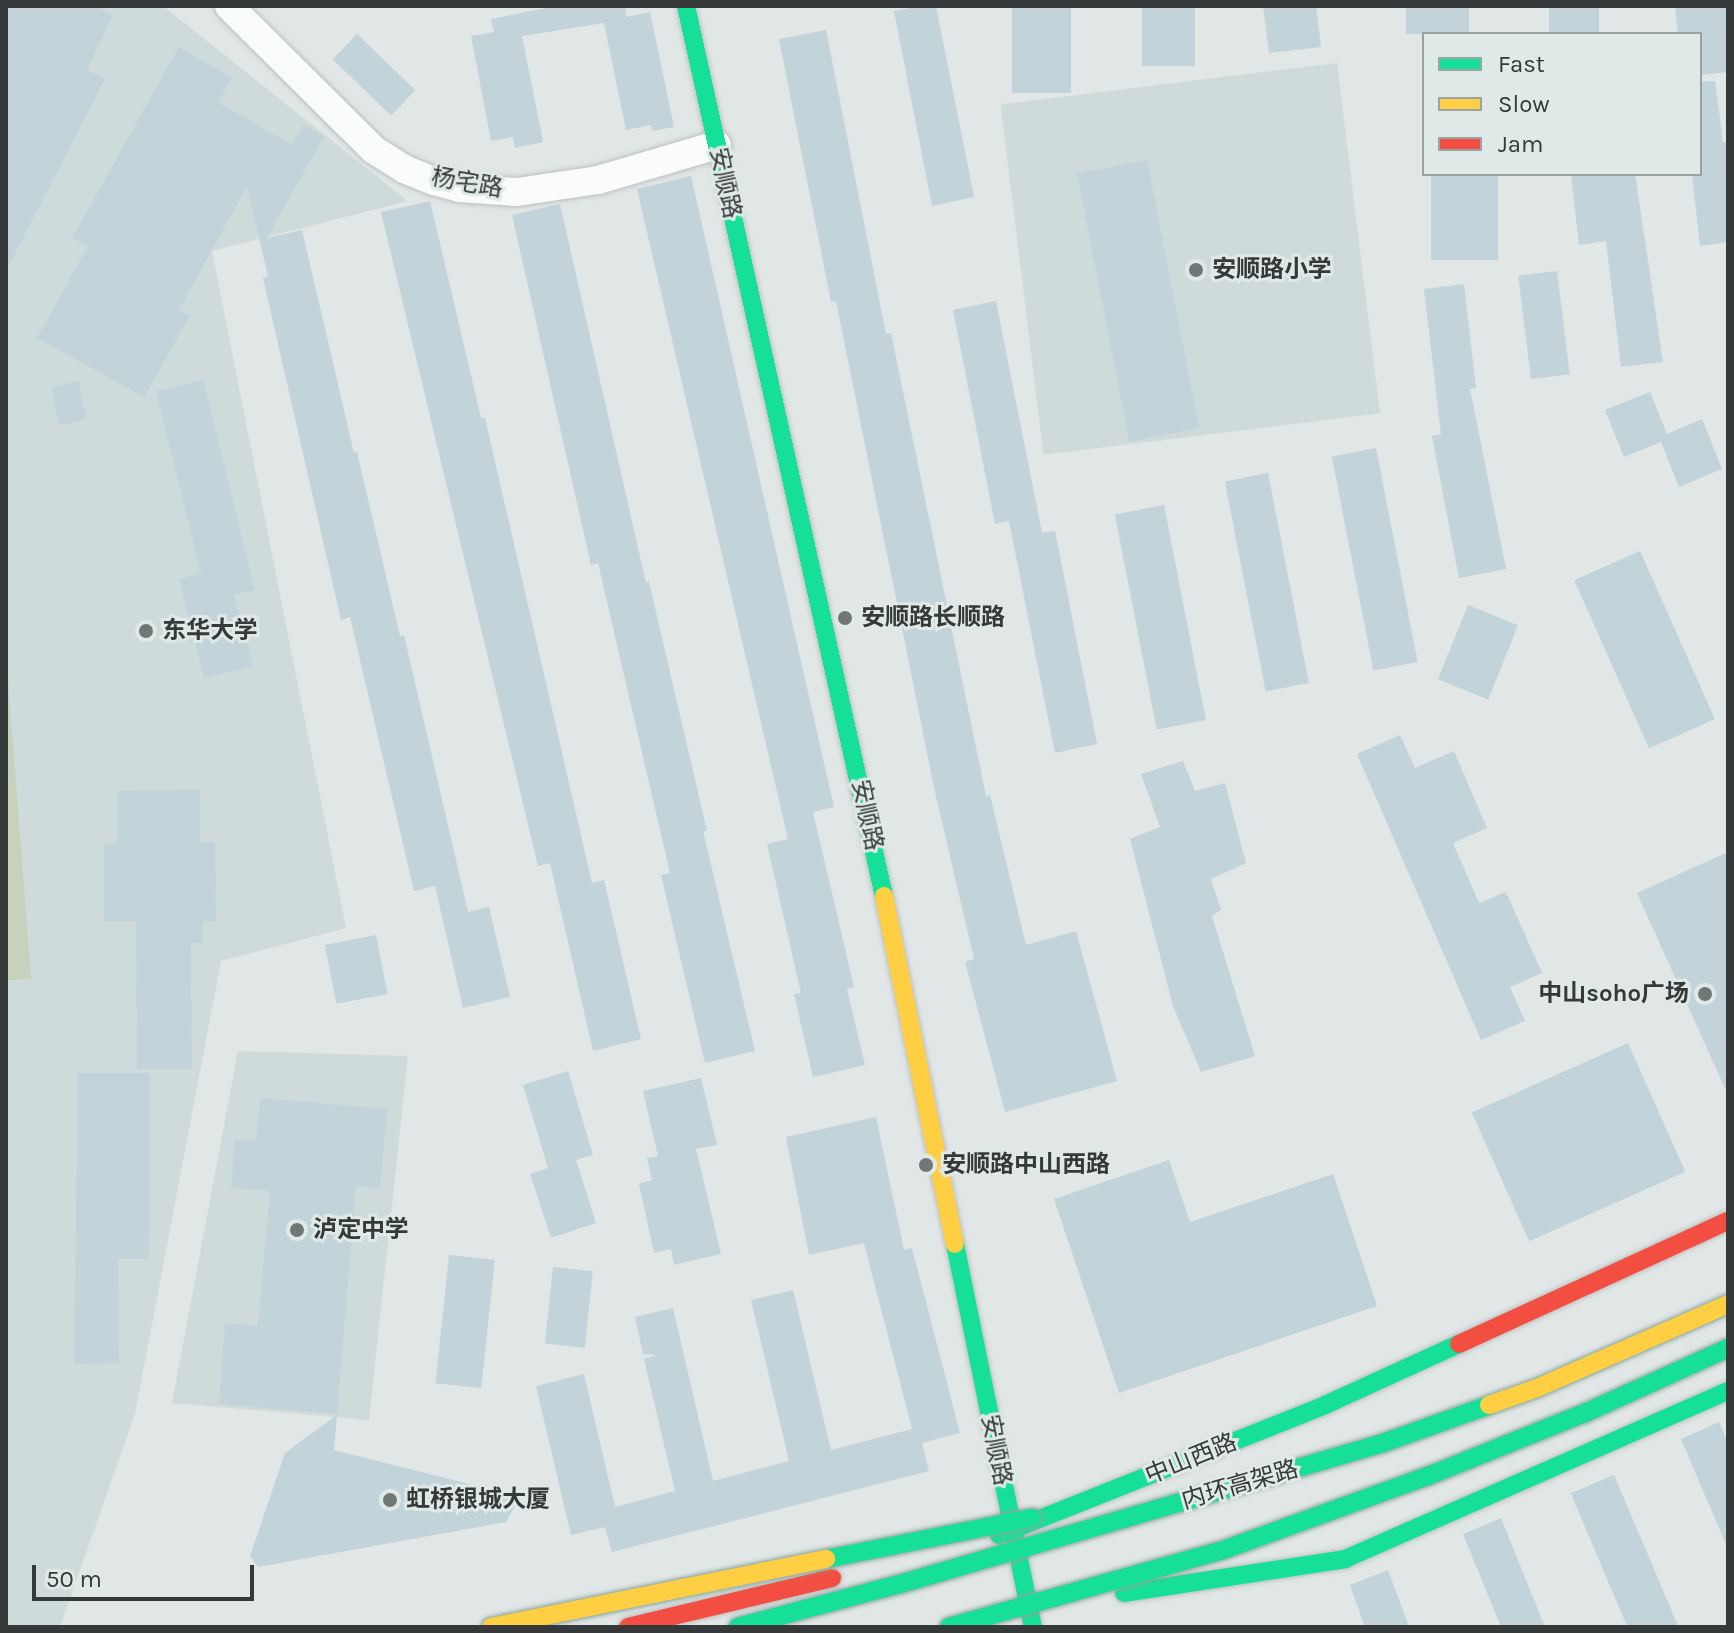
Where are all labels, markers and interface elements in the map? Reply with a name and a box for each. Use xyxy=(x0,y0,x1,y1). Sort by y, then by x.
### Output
legend xyxy=(1422,32,1702,176)
text: Fast xyxy=(1498,50,1545,78)
text: Slow xyxy=(1498,90,1550,118)
text: Jam xyxy=(1498,130,1543,158)
street label: 安顺路 xyxy=(703,145,747,221)
street label: 杨宅路 xyxy=(429,163,505,203)
place label: 安顺路小学 xyxy=(1212,256,1332,284)
marker: 安顺路小学 xyxy=(1187,261,1205,279)
place label: 安顺路长顺路 xyxy=(861,604,1005,632)
marker: 安顺路长顺路 xyxy=(836,609,854,627)
place label: 东华大学 xyxy=(162,617,258,645)
marker: 东华大学 xyxy=(137,622,155,640)
street label: 安顺路 xyxy=(845,777,889,853)
place label: 中山soho广场 xyxy=(1538,980,1689,1008)
marker: 中山soho广场 xyxy=(1696,985,1714,1003)
place label: 安顺路中山西路 xyxy=(942,1151,1110,1179)
marker: 安顺路中山西路 xyxy=(917,1156,935,1174)
place label: 泸定中学 xyxy=(313,1216,409,1244)
marker: 泸定中学 xyxy=(288,1221,306,1239)
street label: 安顺路 xyxy=(975,1412,1017,1488)
street label: 中山西路 xyxy=(1141,1428,1241,1490)
street label: 内环高架路 xyxy=(1178,1455,1302,1515)
place label: 虹桥银城大厦 xyxy=(406,1486,550,1514)
marker: 虹桥银城大厦 xyxy=(381,1491,399,1509)
scale bar xyxy=(36,1549,258,1599)
text: 50 m xyxy=(46,1565,102,1593)

